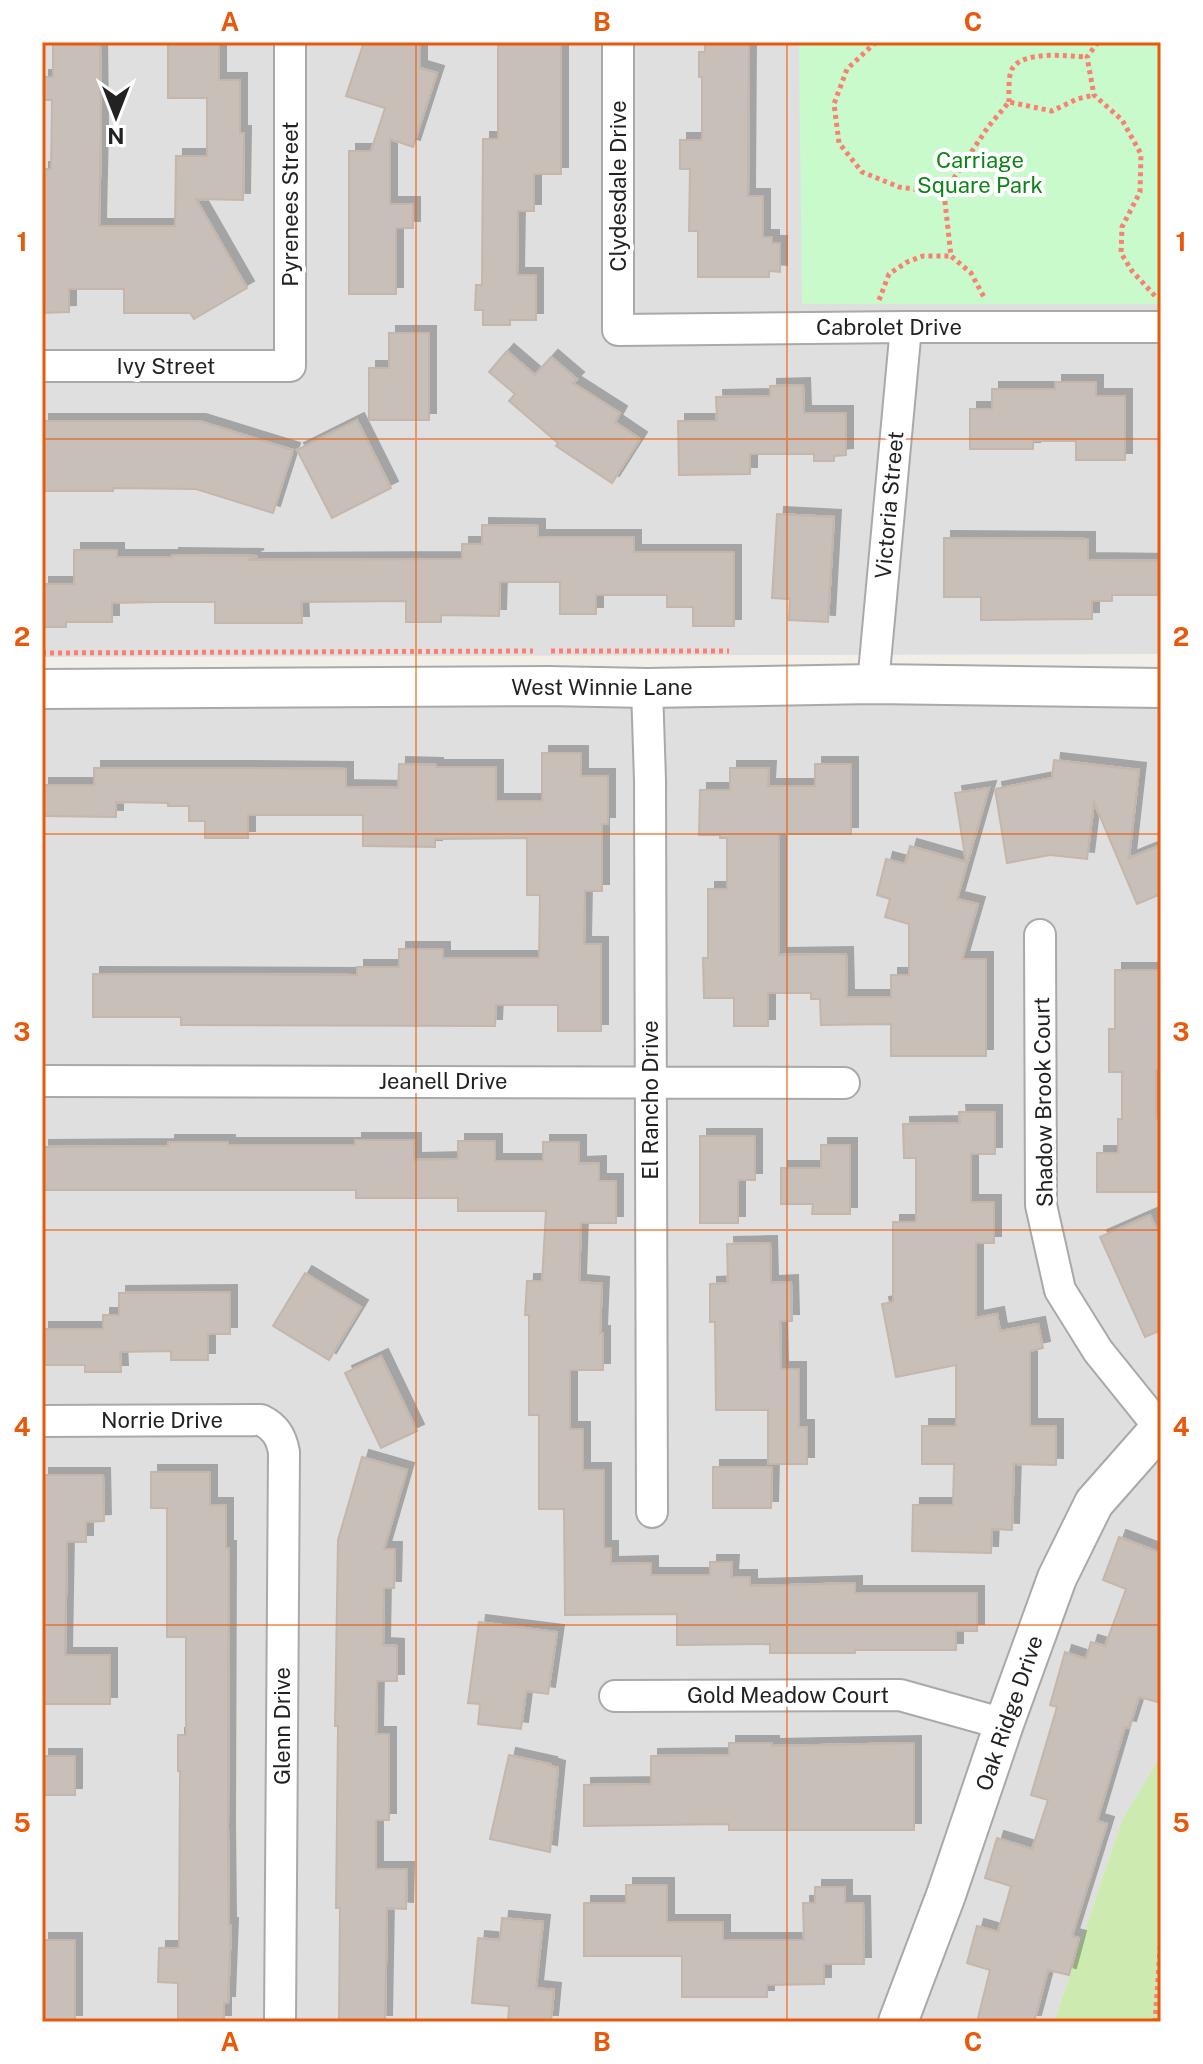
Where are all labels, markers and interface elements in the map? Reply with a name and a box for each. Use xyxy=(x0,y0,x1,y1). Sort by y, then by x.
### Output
text: A xyxy=(221,6,240,37)
text: B xyxy=(593,6,611,37)
text: C xyxy=(964,6,982,37)
north arrow xyxy=(76,76,156,156)
street label: Clydesdale Drive xyxy=(605,100,631,272)
street label: Pyrenees Street xyxy=(277,121,303,287)
text: N xyxy=(107,123,125,149)
park label: Carriage Square Park xyxy=(917,147,1043,198)
text: 1 xyxy=(16,226,28,257)
text: 1 xyxy=(1175,226,1187,257)
street label: Cabrolet Drive xyxy=(816,314,962,340)
street label: Ivy Street xyxy=(117,353,215,379)
street label: Victoria Street xyxy=(870,430,908,580)
text: 2 xyxy=(14,621,30,652)
text: 2 xyxy=(1173,621,1189,652)
street label: West Winnie Lane xyxy=(511,674,693,700)
street label: Shadow Brook Court xyxy=(1028,997,1058,1207)
text: 3 xyxy=(13,1016,31,1047)
text: 3 xyxy=(1172,1016,1190,1047)
street label: El Rancho Drive xyxy=(637,1020,663,1180)
street label: Jeanell Drive xyxy=(378,1068,508,1094)
street label: Norrie Drive xyxy=(101,1407,223,1433)
text: 4 xyxy=(13,1411,31,1442)
text: 4 xyxy=(1172,1411,1190,1442)
street label: Oak Ridge Drive xyxy=(970,1632,1048,1794)
street label: Glenn Drive xyxy=(269,1667,295,1785)
street label: Gold Meadow Court xyxy=(687,1682,889,1708)
text: 5 xyxy=(13,1807,31,1838)
text: 5 xyxy=(1172,1807,1190,1838)
text: A xyxy=(221,2026,240,2057)
text: B xyxy=(593,2026,611,2057)
text: C xyxy=(964,2026,982,2057)

